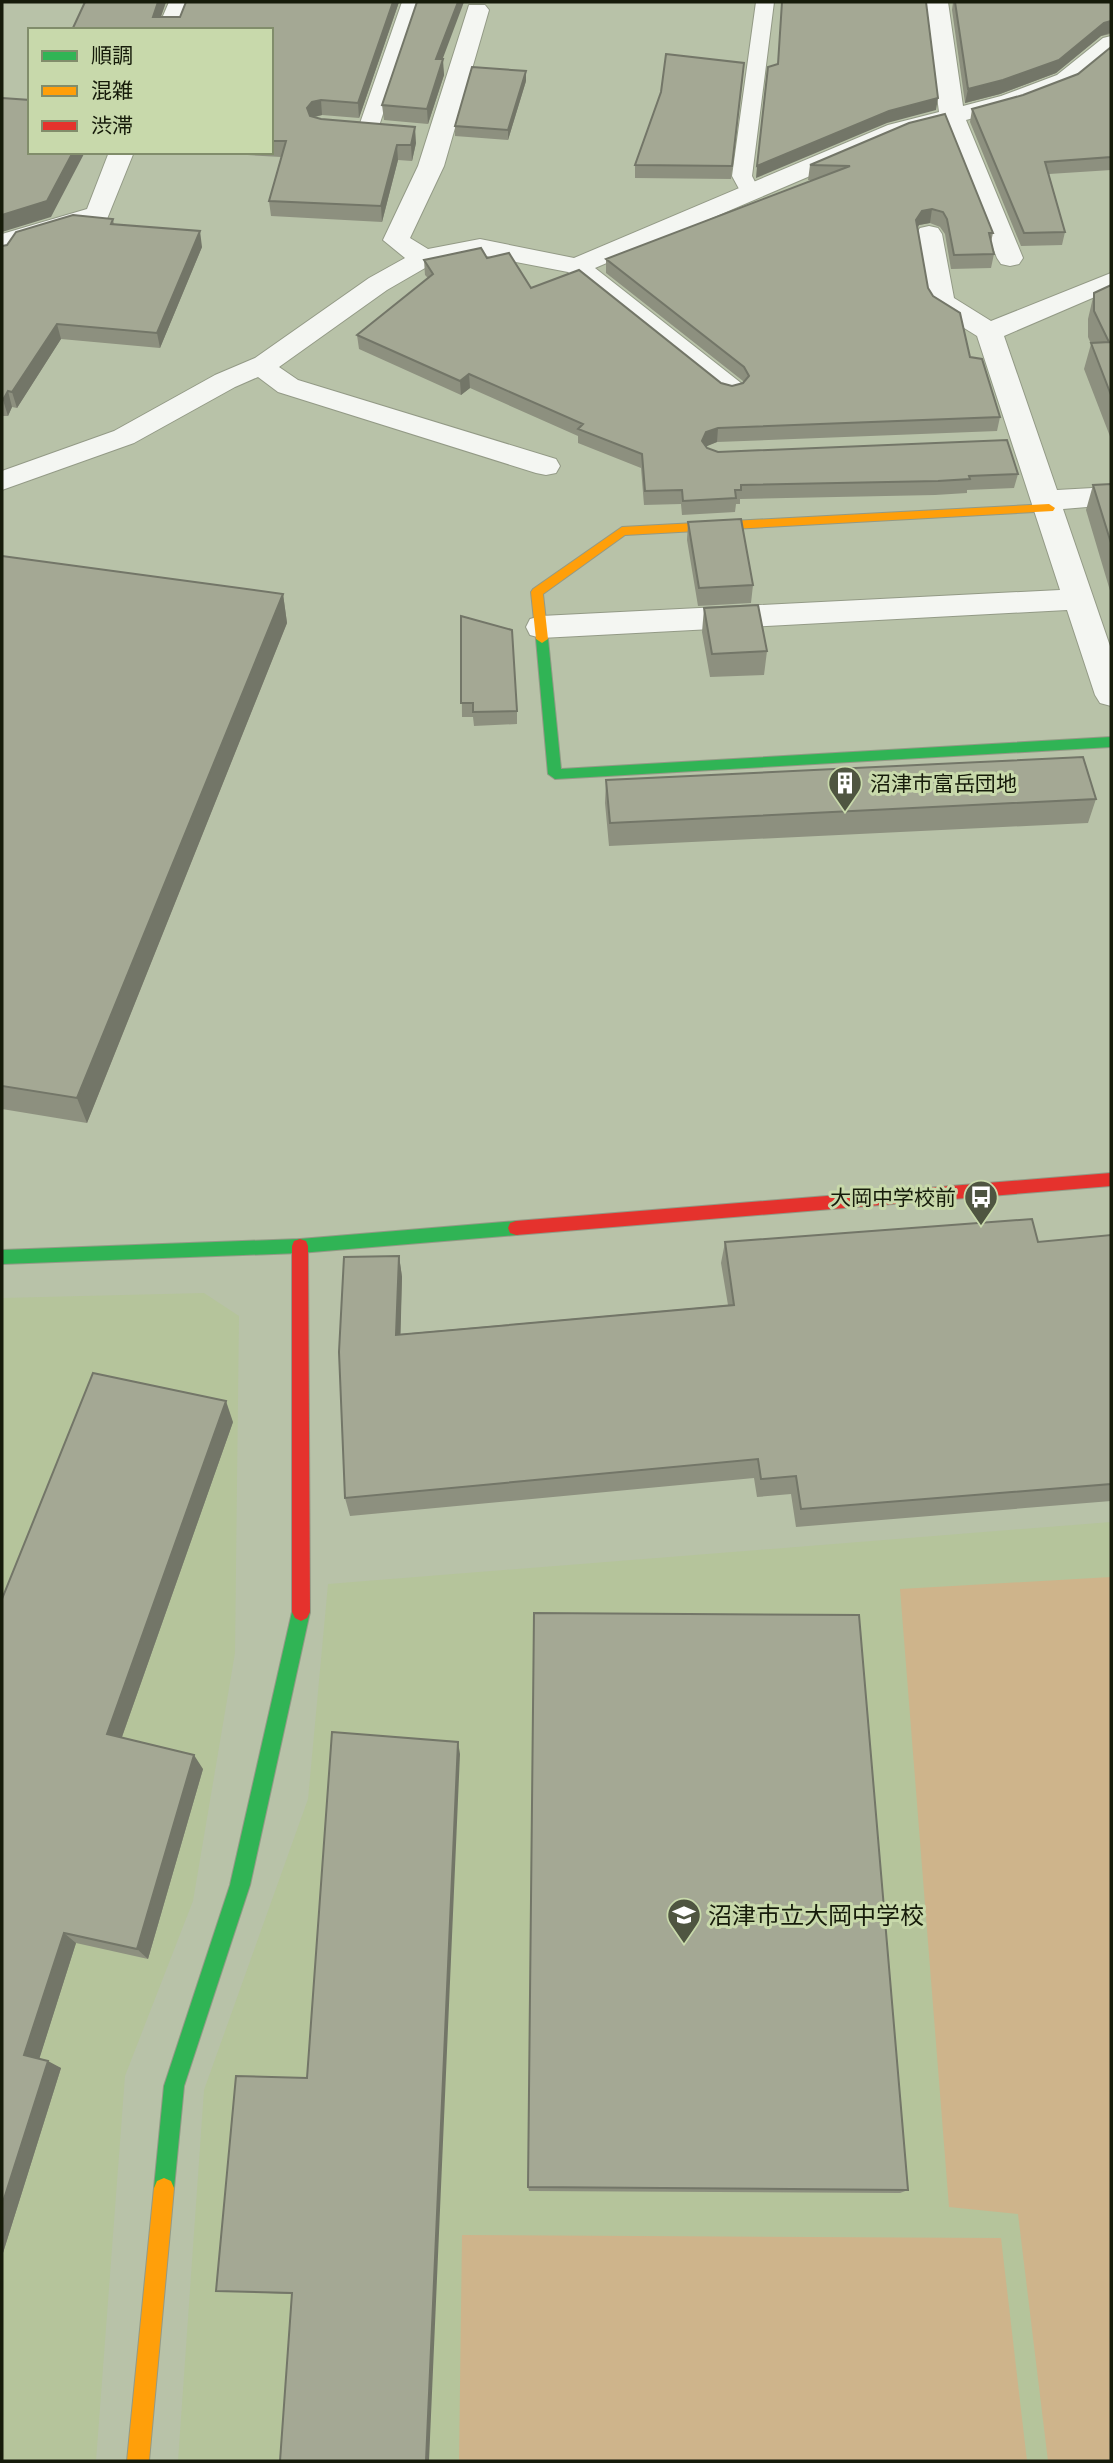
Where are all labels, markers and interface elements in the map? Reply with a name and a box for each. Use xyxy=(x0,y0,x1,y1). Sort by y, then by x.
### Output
legend xyxy=(28,28,273,154)
text: 順調 xyxy=(91,44,133,67)
text: 混雑 xyxy=(91,79,133,102)
text: 渋滞 xyxy=(91,114,133,137)
building icon: 沼津市富岳団地 xyxy=(826,764,864,813)
place label: 沼津市富岳団地 xyxy=(870,772,1017,795)
bus stop icon: 大岡中学校前 xyxy=(962,1178,1000,1227)
place label: 大岡中学校前 xyxy=(830,1186,956,1209)
school or university icon: 沼津市立大岡中学校 xyxy=(665,1896,703,1945)
place label: 沼津市立大岡中学校 xyxy=(708,1902,924,1929)

